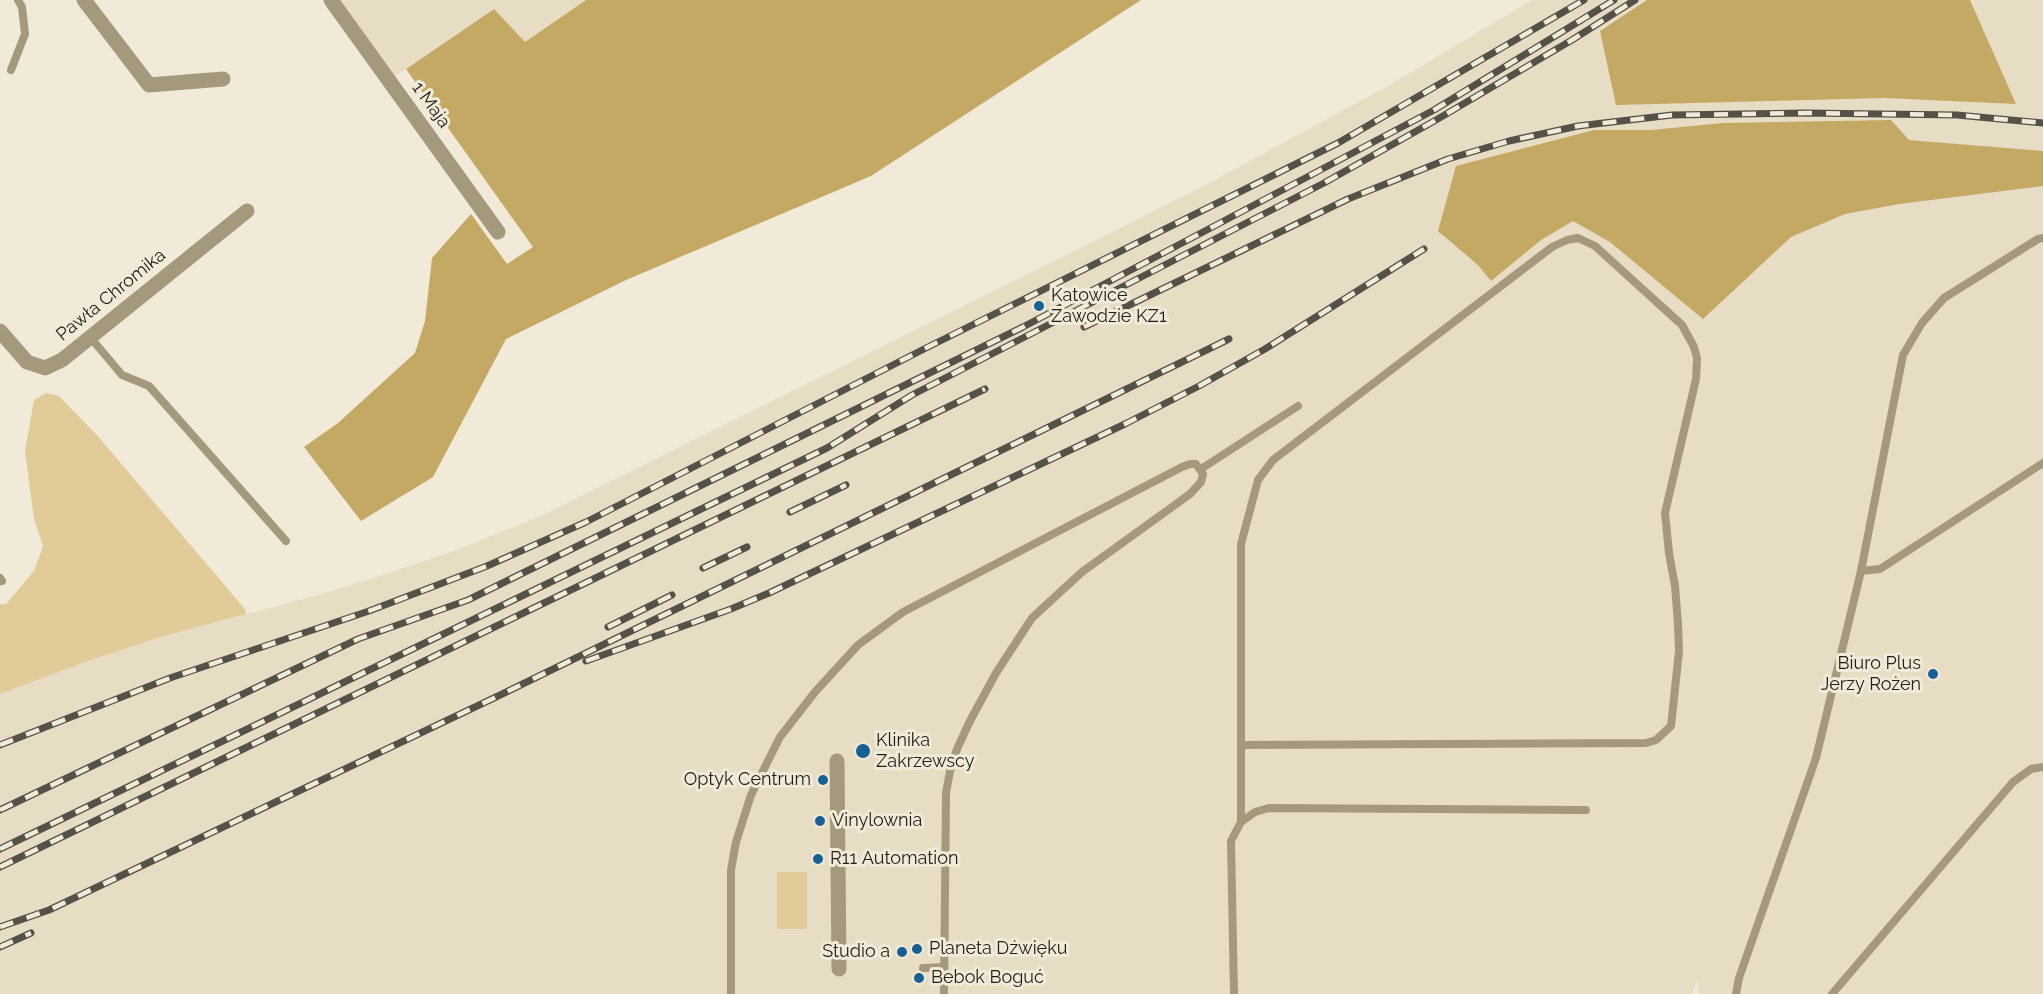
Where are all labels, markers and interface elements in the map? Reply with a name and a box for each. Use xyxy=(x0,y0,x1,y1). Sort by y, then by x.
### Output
street label: 1 Maja xyxy=(407,78,455,132)
street label: Pawła Chromika xyxy=(52,244,170,346)
place label: Katowice Zawodzie KZ1 xyxy=(1051,285,1167,328)
marker: Katowice Zawodzie KZ1 xyxy=(1032,299,1046,313)
place label: Biuro Plus Jerzy Rożen xyxy=(1821,653,1921,696)
marker: Biuro Plus Jerzy Rożen xyxy=(1926,667,1940,681)
place label: Klinika Zakrzewscy xyxy=(876,730,975,772)
marker: Klinika Zakrzewscy xyxy=(854,742,872,760)
place label: Optyk Centrum xyxy=(684,769,811,791)
marker: Optyk Centrum xyxy=(816,773,830,787)
place label: Vinylownia xyxy=(832,810,922,832)
marker: Vinylownia xyxy=(813,814,827,828)
place label: R11 Automation xyxy=(830,848,958,870)
marker: R11 Automation xyxy=(811,852,825,866)
place label: Planeta Dźwięku xyxy=(929,938,1067,960)
place label: Studio a xyxy=(822,941,890,963)
marker: Planeta Dźwięku xyxy=(910,942,924,956)
marker: Studio a xyxy=(895,945,909,959)
place label: Bebok Boguć xyxy=(931,967,1044,989)
marker: Bebok Boguć xyxy=(912,971,926,985)

